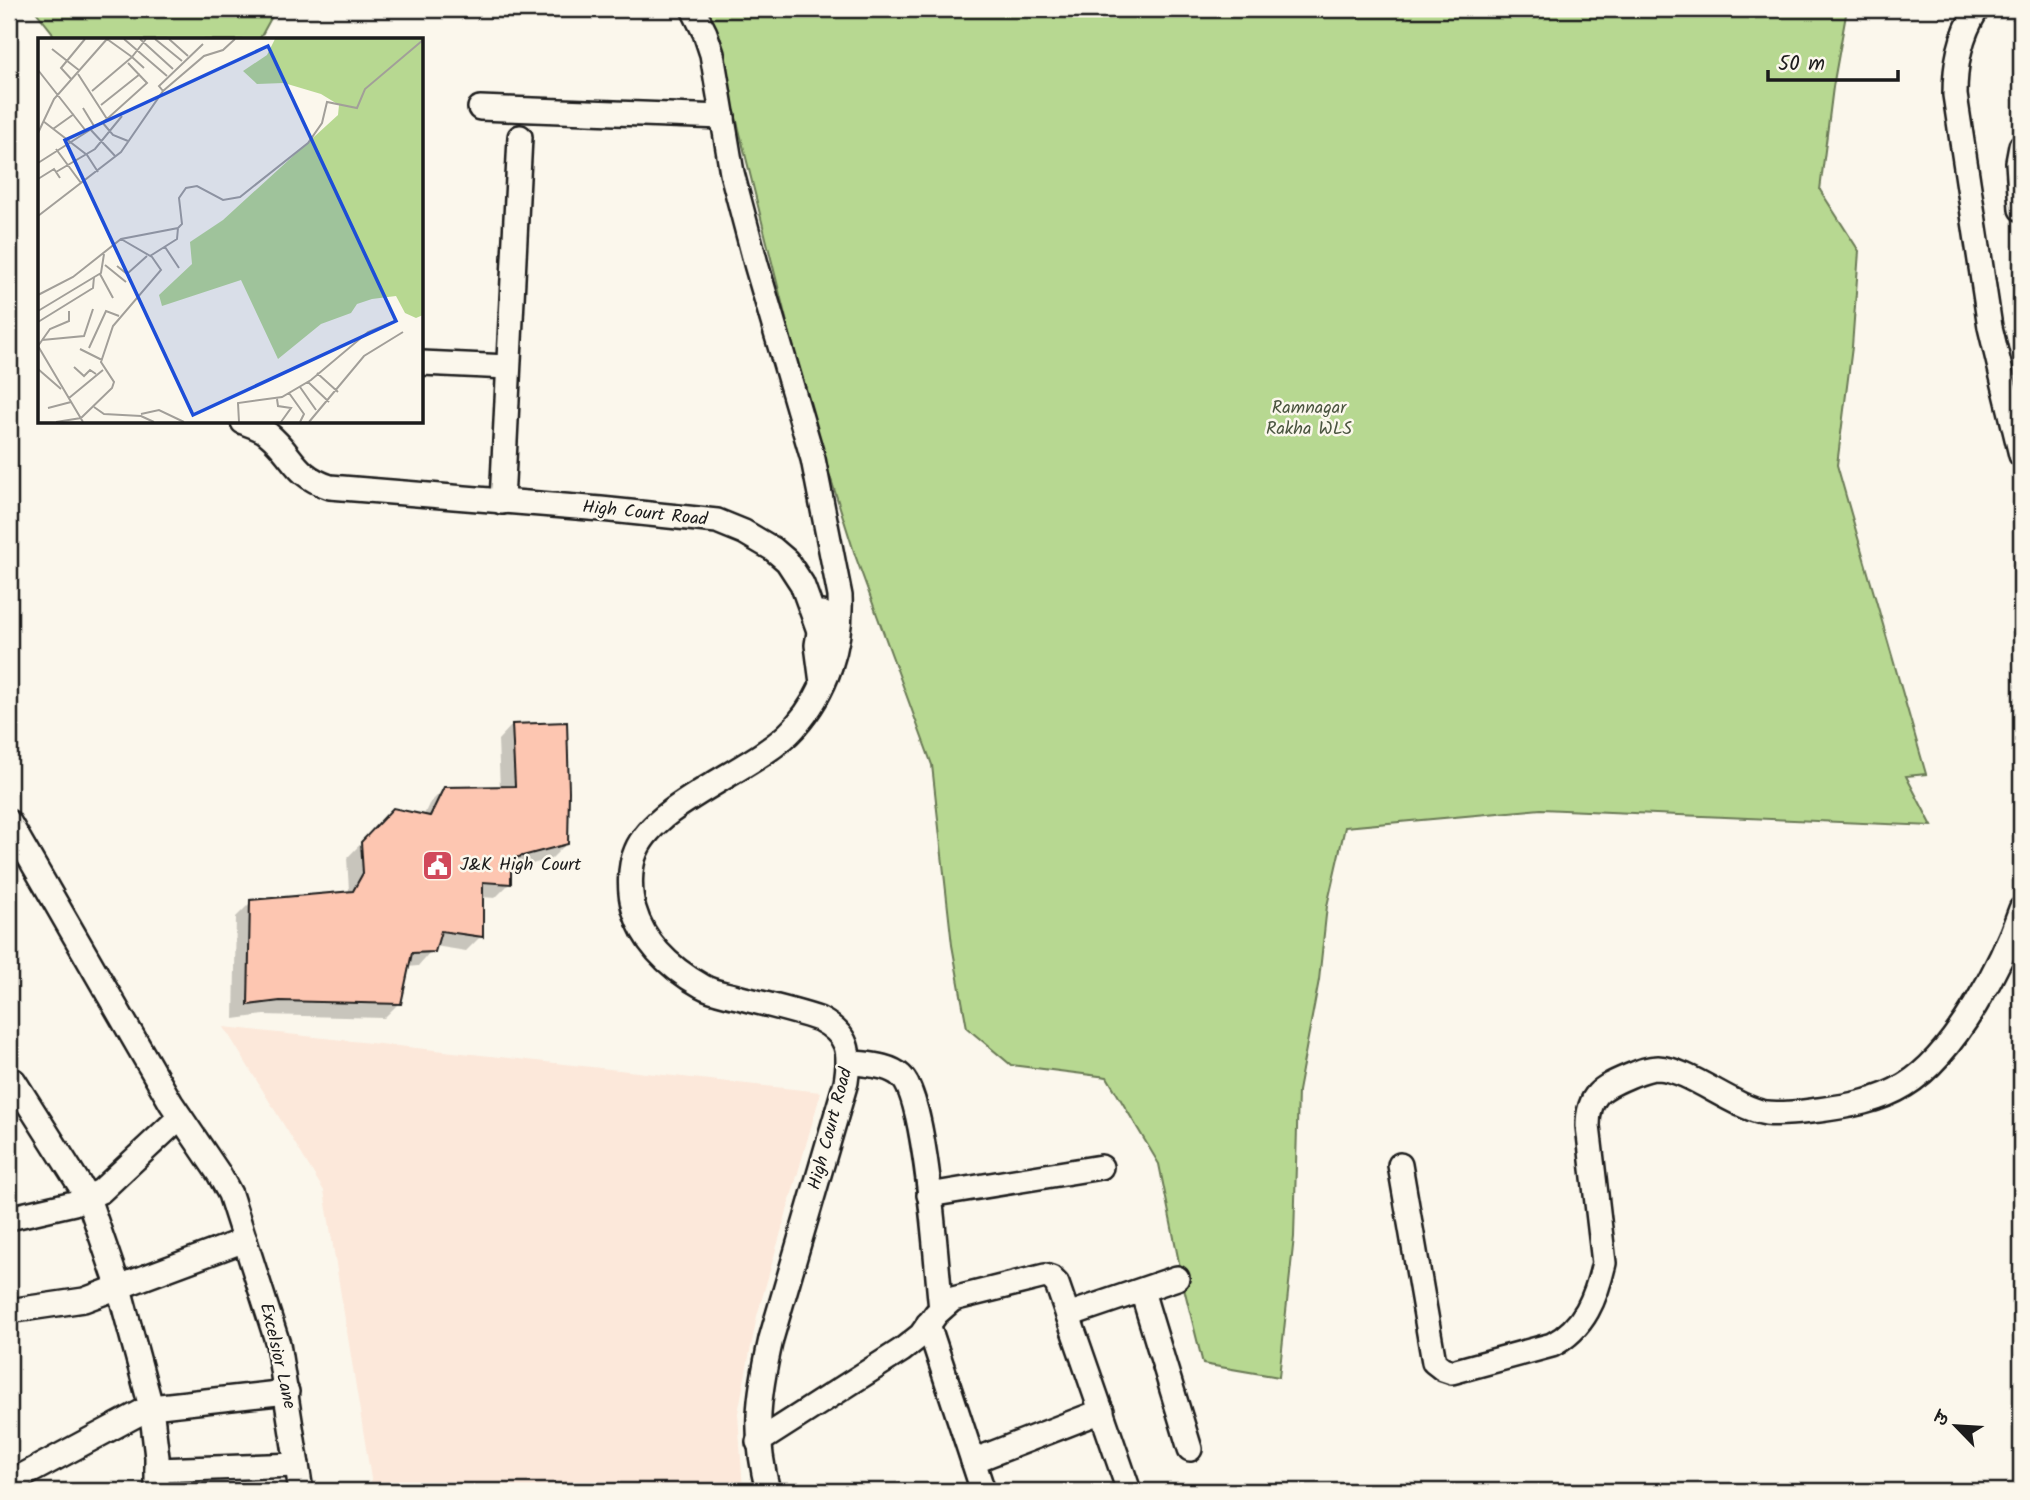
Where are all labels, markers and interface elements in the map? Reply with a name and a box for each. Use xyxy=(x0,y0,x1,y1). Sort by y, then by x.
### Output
inset map xyxy=(38,38,424,424)
scale bar xyxy=(1768,38,1897,82)
text: 50 m xyxy=(1778,48,1825,81)
park label: Ramnagar Rakha WLS xyxy=(1266,394,1353,444)
street label: High Court Road xyxy=(581,493,710,535)
public building icon: J&K High Court xyxy=(420,848,454,882)
place label: J&K High Court xyxy=(460,851,582,880)
street label: High Court Road xyxy=(801,1064,862,1193)
street label: Excelsior Lane xyxy=(251,1300,303,1412)
north arrow xyxy=(1922,1392,1992,1462)
text: उ xyxy=(1926,1404,1960,1431)

